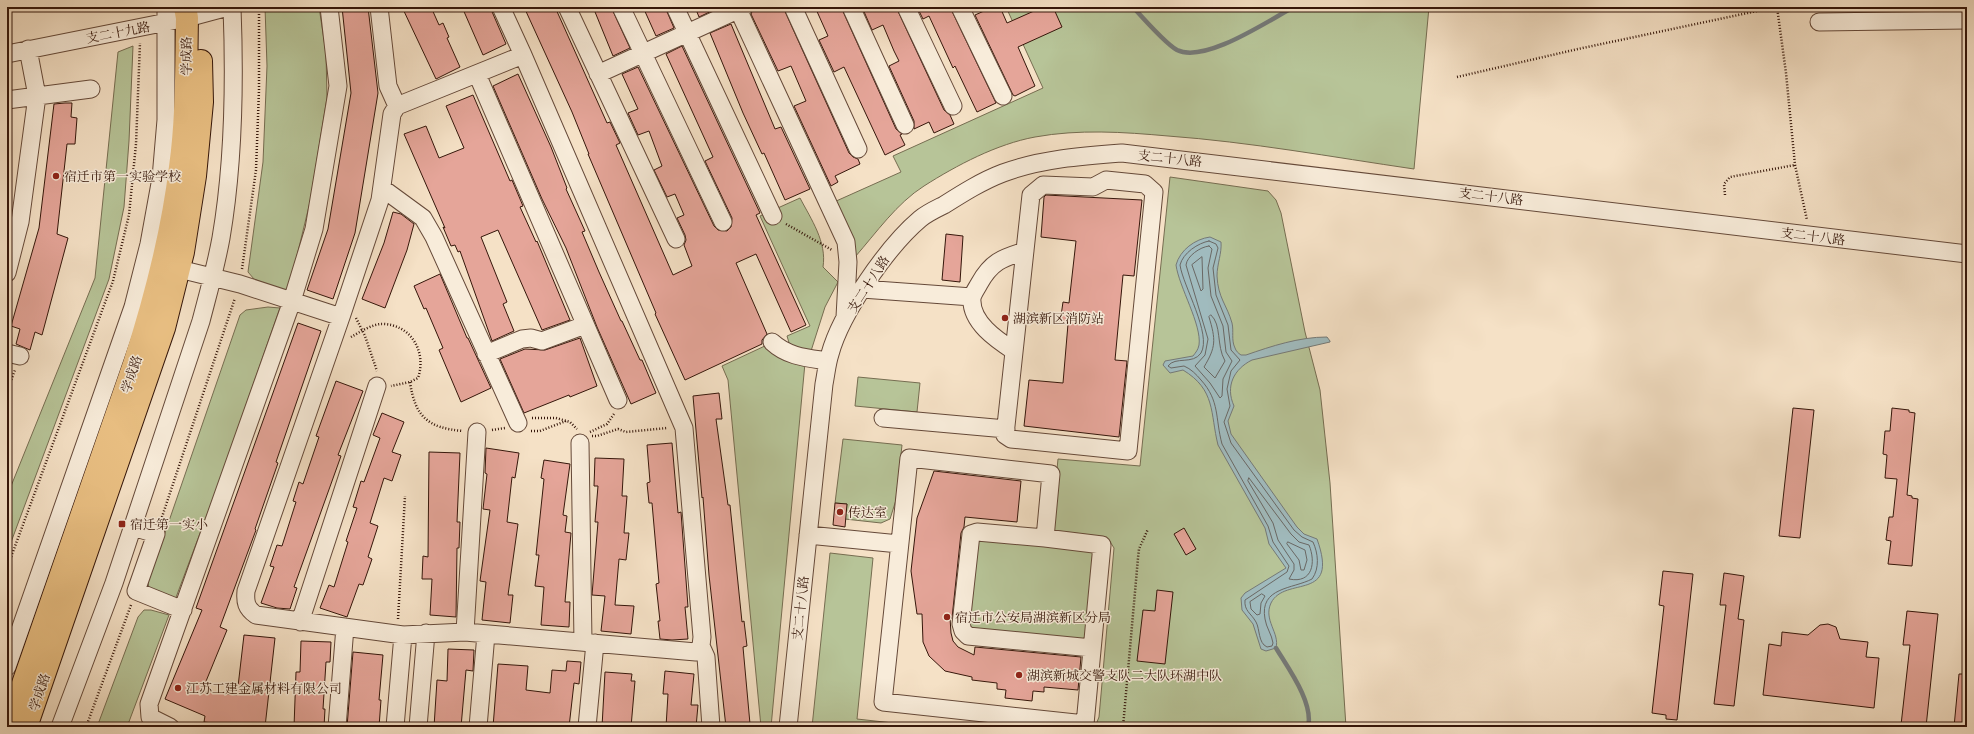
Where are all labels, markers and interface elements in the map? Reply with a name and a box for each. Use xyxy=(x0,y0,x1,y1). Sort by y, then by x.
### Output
street label: 支二十九路 xyxy=(84,17,152,48)
street label: 学成路 xyxy=(177,36,196,76)
street label: 支二十八路 xyxy=(1137,146,1203,171)
place label: 宿迁市第一实验学校 xyxy=(64,167,181,186)
marker: 宿迁市第一实验学校 xyxy=(51,171,61,181)
street label: 支二十八路 xyxy=(1458,183,1524,210)
street label: 支二十八路 xyxy=(1780,223,1846,250)
street label: 支二十八路 xyxy=(843,252,894,317)
place label: 湖滨新区消防站 xyxy=(1013,309,1104,328)
marker: 湖滨新区消防站 xyxy=(1000,313,1010,323)
street label: 学成路 xyxy=(116,353,147,396)
place label: 传达室 xyxy=(848,503,887,522)
marker: 传达室 xyxy=(835,507,845,517)
place label: 宿迁第一实小 xyxy=(130,515,208,534)
marker: 宿迁第一实小 xyxy=(117,519,127,529)
street label: 支二十八路 xyxy=(788,575,813,641)
place label: 宿迁市公安局湖滨新区分局 xyxy=(955,608,1111,627)
marker: 宿迁市公安局湖滨新区分局 xyxy=(942,612,952,622)
place label: 湖滨新城交警支队二大队环湖中队 xyxy=(1027,666,1222,685)
marker: 湖滨新城交警支队二大队环湖中队 xyxy=(1014,670,1024,680)
street label: 学成路 xyxy=(24,671,55,714)
place label: 江苏工建金属材料有限公司 xyxy=(186,679,342,698)
marker: 江苏工建金属材料有限公司 xyxy=(173,683,183,693)

